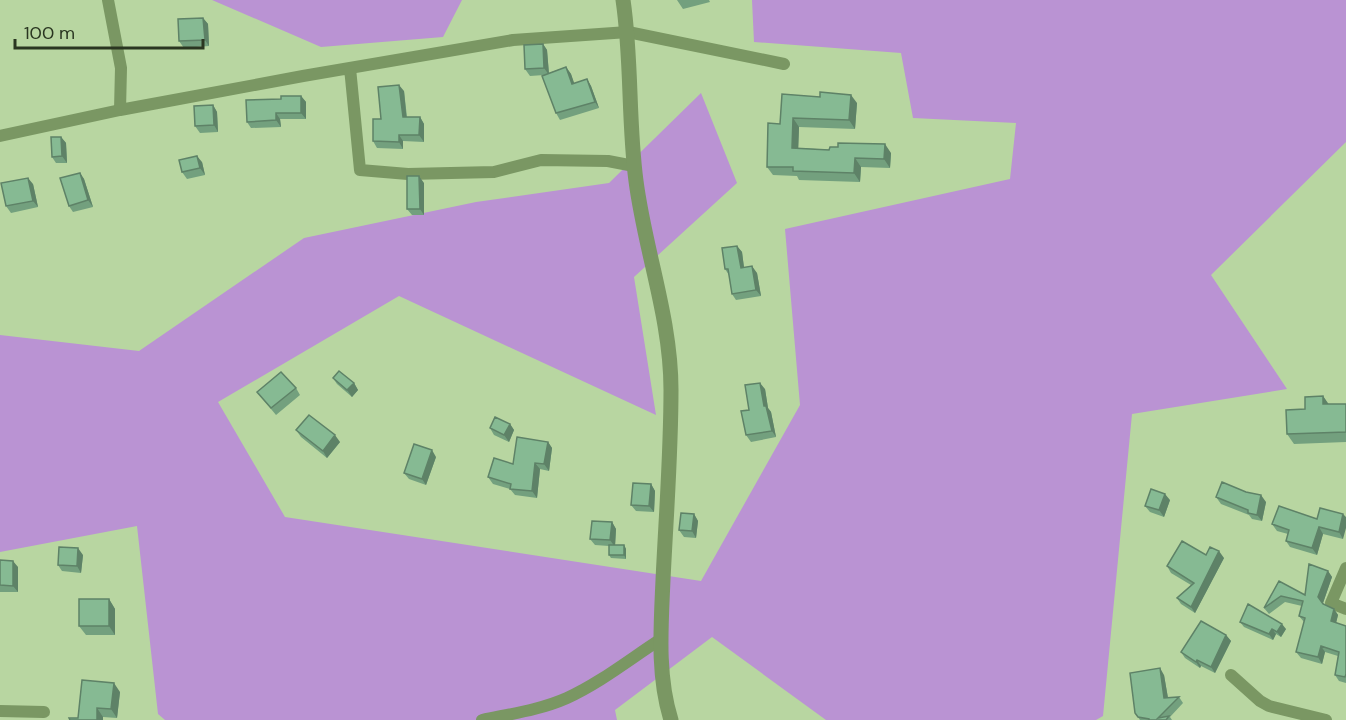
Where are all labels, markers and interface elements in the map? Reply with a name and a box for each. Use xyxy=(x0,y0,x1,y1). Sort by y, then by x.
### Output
scale bar xyxy=(15,12,202,50)
text: 100 m xyxy=(24,21,75,45)

